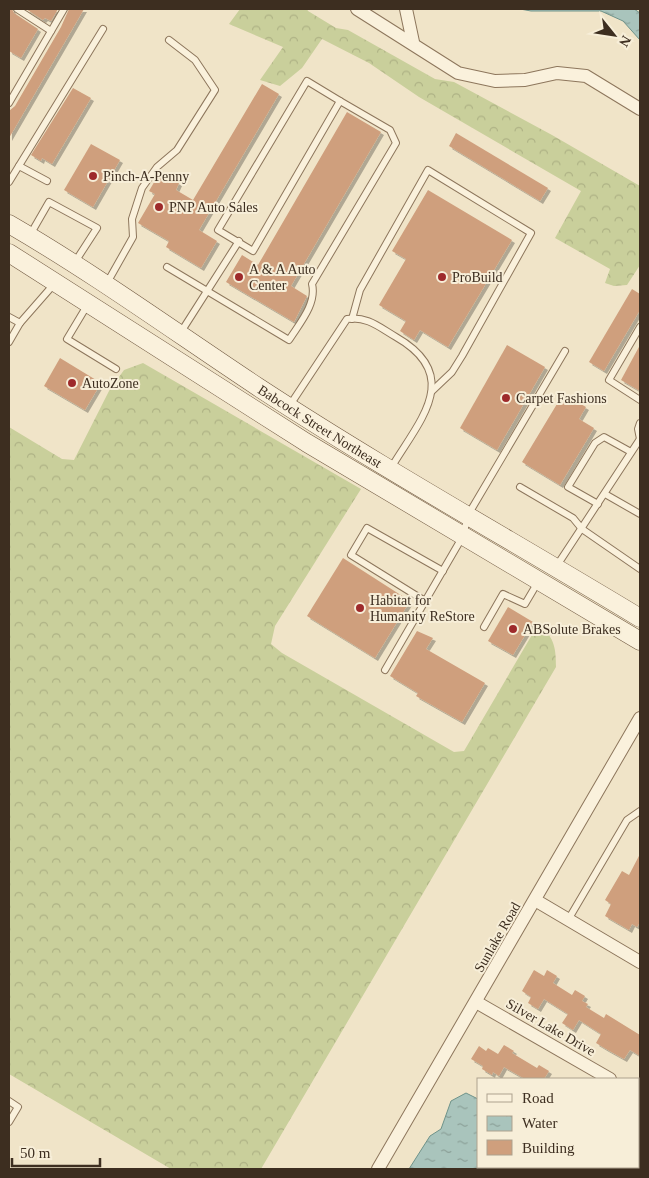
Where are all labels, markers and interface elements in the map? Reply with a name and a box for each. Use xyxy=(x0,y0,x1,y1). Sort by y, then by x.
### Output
north arrow xyxy=(589,10,639,60)
text: N xyxy=(616,33,634,49)
place label: Pinch-A-Penny xyxy=(103,169,189,184)
marker: Pinch-A-Penny xyxy=(87,170,99,182)
place label: PNP Auto Sales xyxy=(169,200,258,215)
marker: PNP Auto Sales xyxy=(153,201,165,213)
place label: A & A Auto Center xyxy=(249,262,316,293)
place label: ProBuild xyxy=(452,270,503,285)
marker: A & A Auto Center xyxy=(233,271,245,283)
marker: ProBuild xyxy=(436,271,448,283)
place label: AutoZone xyxy=(82,376,139,391)
marker: AutoZone xyxy=(66,377,78,389)
street label: Babcock Street Northeast xyxy=(255,382,384,471)
place label: Carpet Fashions xyxy=(516,391,607,406)
marker: Carpet Fashions xyxy=(500,392,512,404)
place label: Habitat for Humanity ReStore xyxy=(370,593,475,624)
marker: Habitat for Humanity ReStore xyxy=(354,602,366,614)
place label: ABSolute Brakes xyxy=(523,622,621,637)
marker: ABSolute Brakes xyxy=(507,623,519,635)
street label: Sunlake Road xyxy=(471,900,523,975)
street label: Silver Lake Drive xyxy=(504,996,598,1059)
legend xyxy=(477,1078,639,1168)
text: Road xyxy=(522,1090,554,1106)
text: Water xyxy=(522,1115,557,1131)
scale bar xyxy=(12,1136,100,1168)
text: Building xyxy=(522,1140,575,1156)
text: 50 m xyxy=(20,1145,51,1161)

